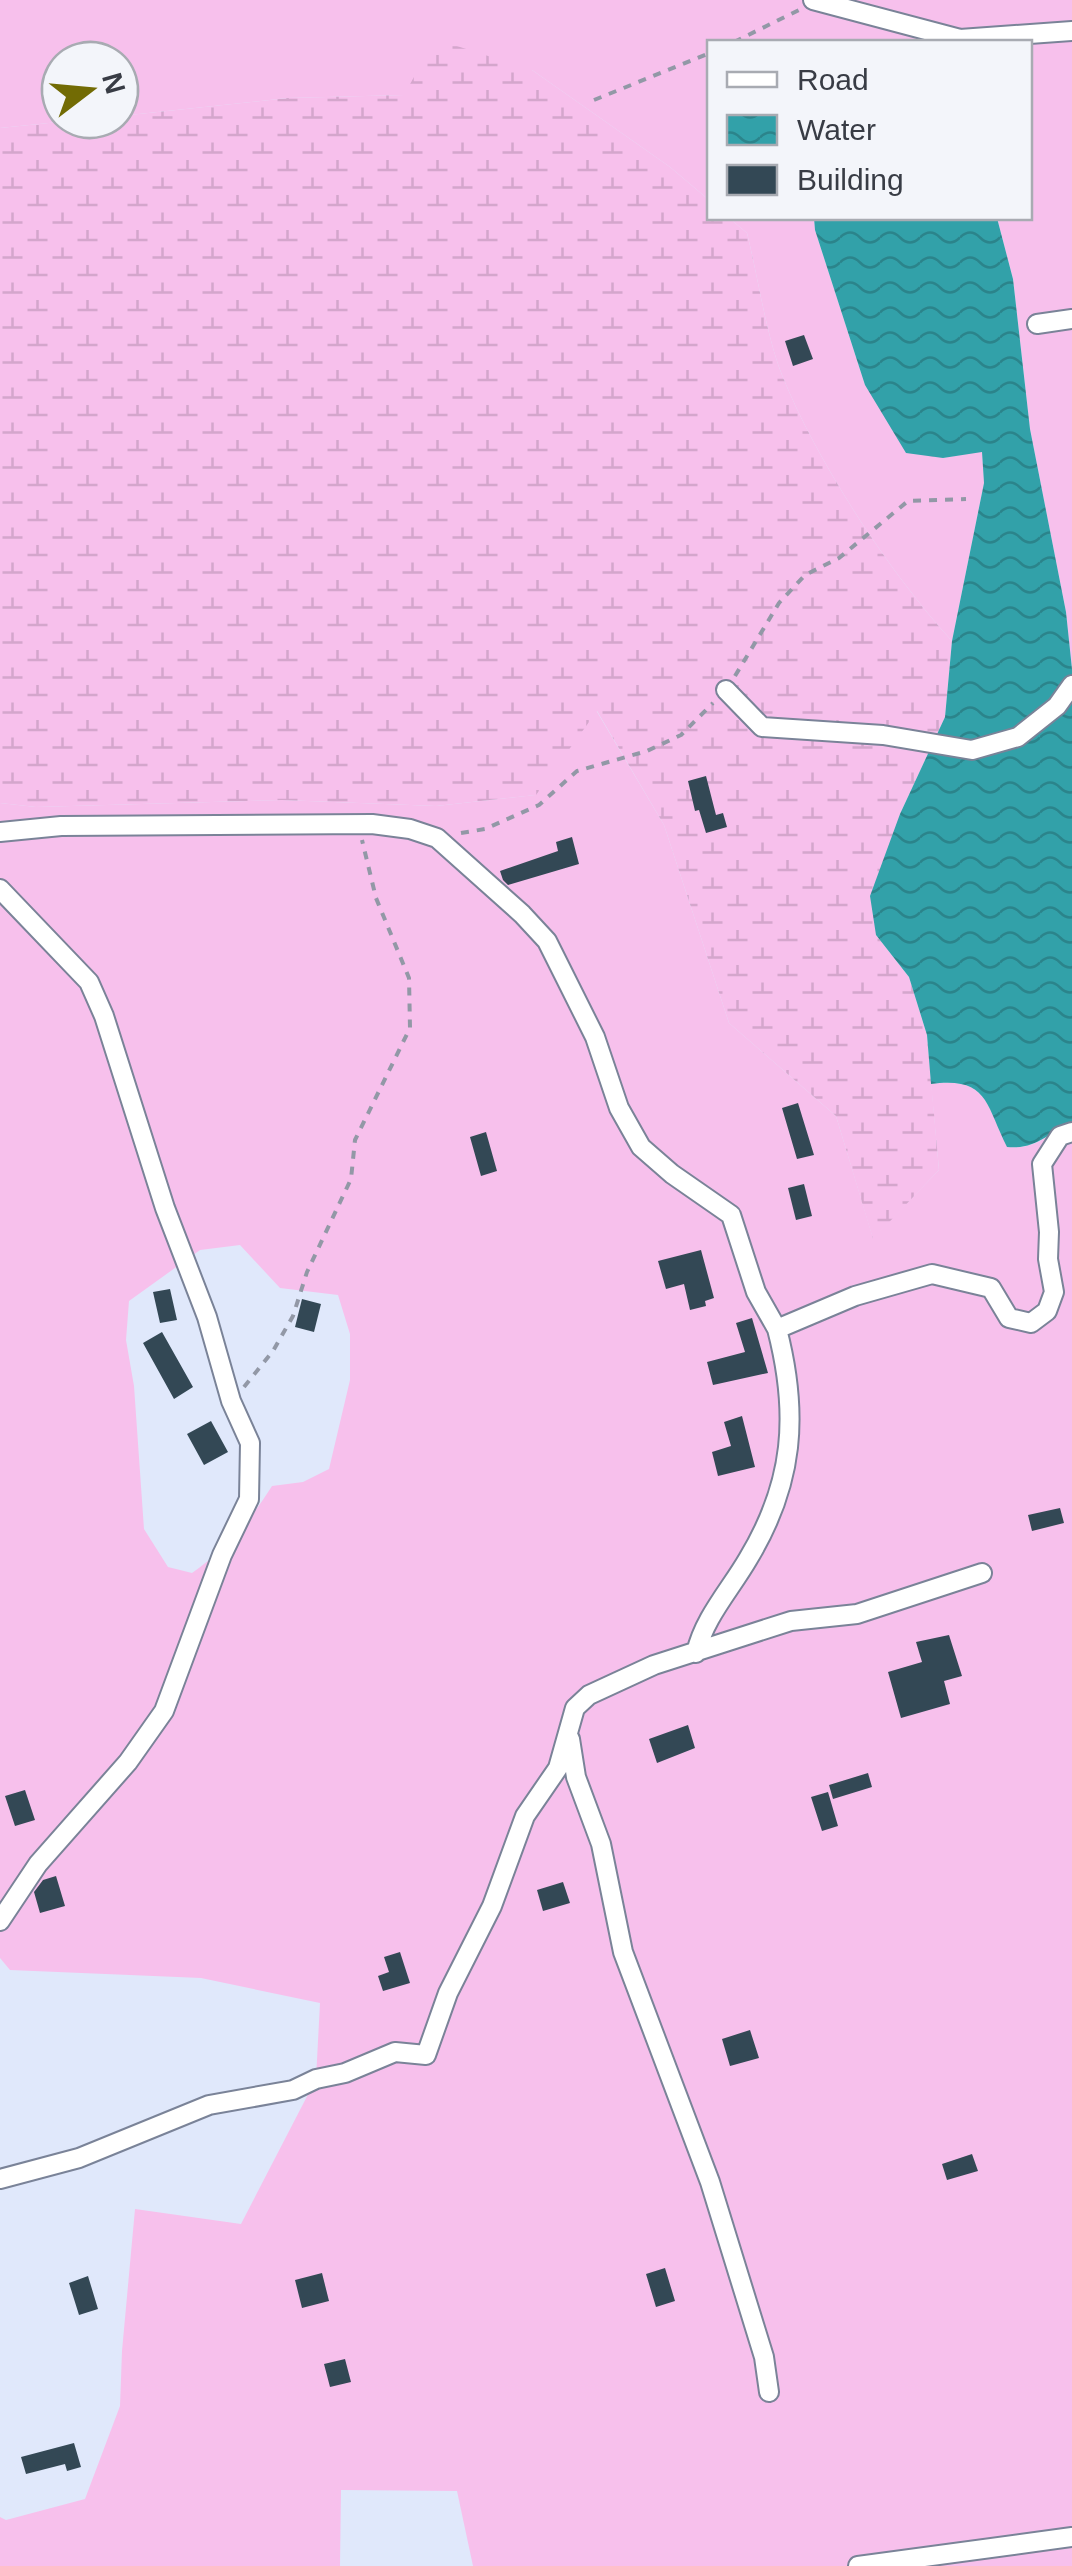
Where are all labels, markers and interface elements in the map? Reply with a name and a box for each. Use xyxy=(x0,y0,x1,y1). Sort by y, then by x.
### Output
north arrow xyxy=(40,40,140,140)
legend xyxy=(707,40,1032,220)
text: Road xyxy=(797,63,869,96)
text: N xyxy=(96,69,131,97)
text: Water xyxy=(797,113,876,146)
text: Building xyxy=(797,163,904,196)

